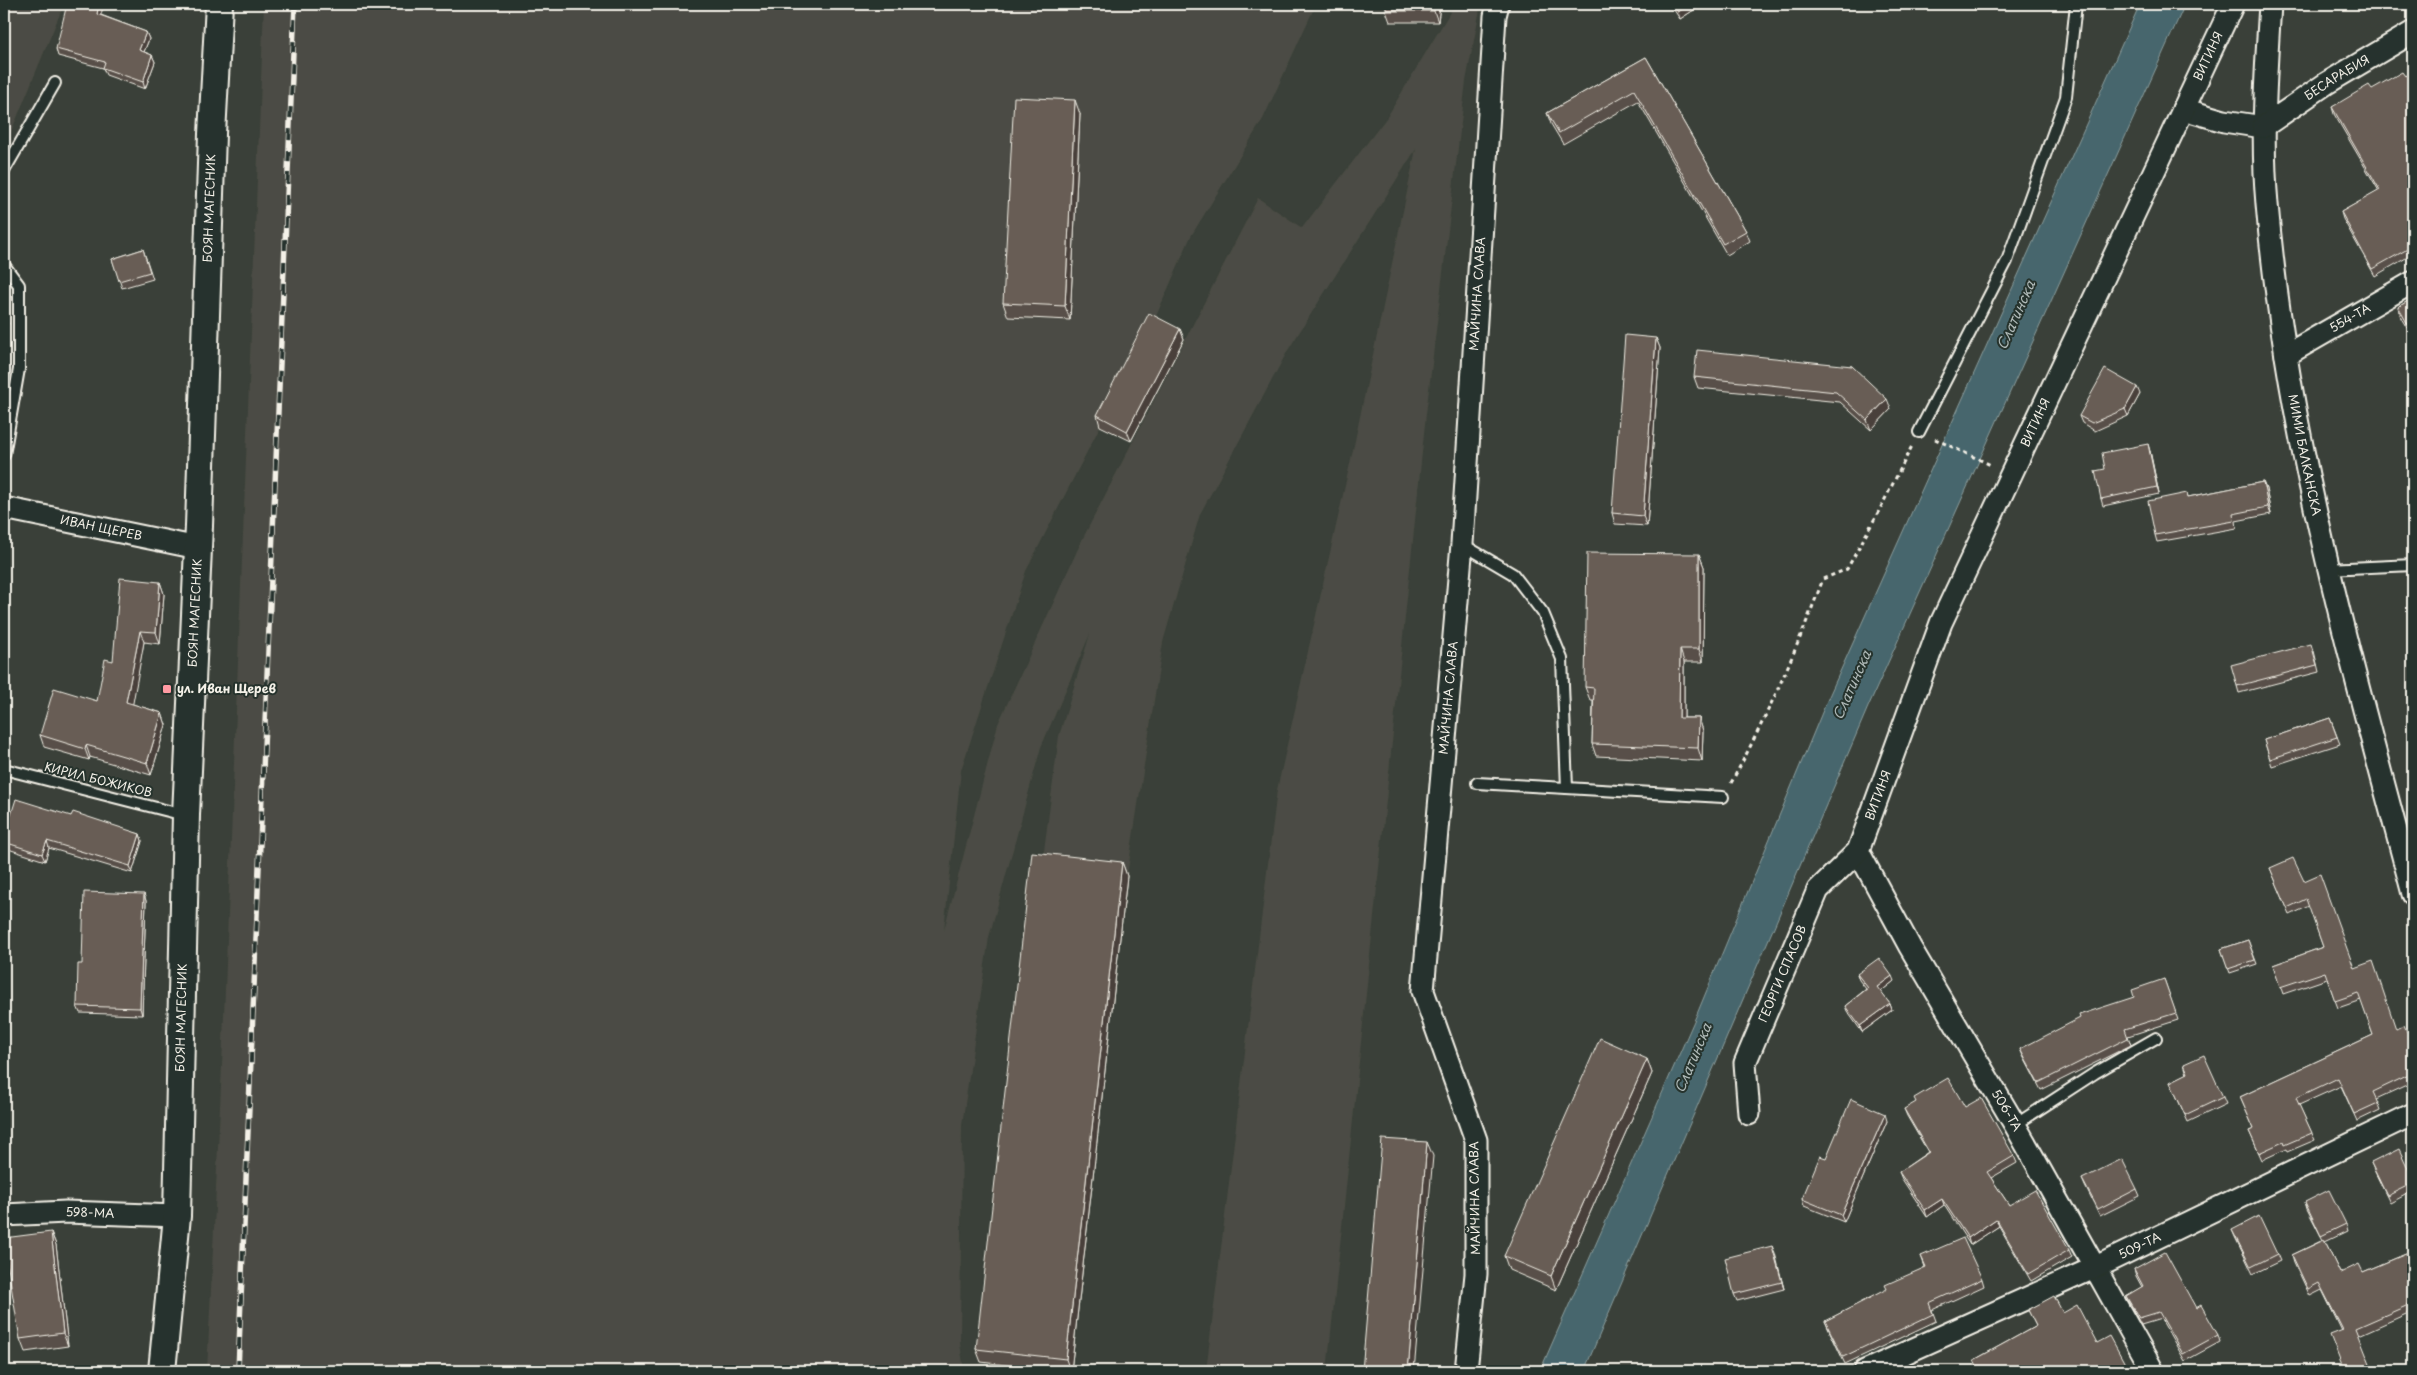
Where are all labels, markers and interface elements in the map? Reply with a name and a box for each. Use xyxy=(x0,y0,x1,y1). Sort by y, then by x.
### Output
street label: ВИТИНЯ xyxy=(2188,28,2227,83)
street label: БЕСАРАБИЯ xyxy=(2300,50,2373,104)
street label: БОЯН МАГЕСНИК xyxy=(198,153,219,263)
street label: МАЙЧИНА СЛАВА xyxy=(1464,236,1489,351)
water label: Слатинска xyxy=(1991,276,2041,353)
street label: 554-ТА xyxy=(2326,298,2373,336)
street label: МИМИ БАЛКАНСКА xyxy=(2285,393,2326,517)
street label: ВИТИНЯ xyxy=(2015,395,2054,450)
street label: ИВАН ЩЕРЕВ xyxy=(59,510,144,544)
street label: БОЯН МАГЕСНИК xyxy=(183,558,206,667)
street label: МАЙЧИНА СЛАВА xyxy=(1434,640,1462,755)
water label: Слатинска xyxy=(1827,646,1877,723)
place label: ул. Иван Щерев xyxy=(177,679,276,697)
marker: ул. Иван Щерев xyxy=(161,683,173,695)
street label: КИРИЛ БОЖИКОВ xyxy=(42,757,154,801)
street label: ВИТИНЯ xyxy=(1860,767,1895,823)
street label: ГЕОРГИ СПАСОВ xyxy=(1753,922,1810,1025)
street label: БОЯН МАГЕСНИК xyxy=(170,963,191,1072)
water label: Слатинска xyxy=(1668,1019,1717,1096)
street label: 506-ТА xyxy=(1988,1086,2027,1134)
street label: МАЙЧИНА СЛАВА xyxy=(1464,1141,1484,1255)
street label: 598-МА xyxy=(65,1202,115,1222)
street label: 509-ТА xyxy=(2115,1227,2164,1263)

